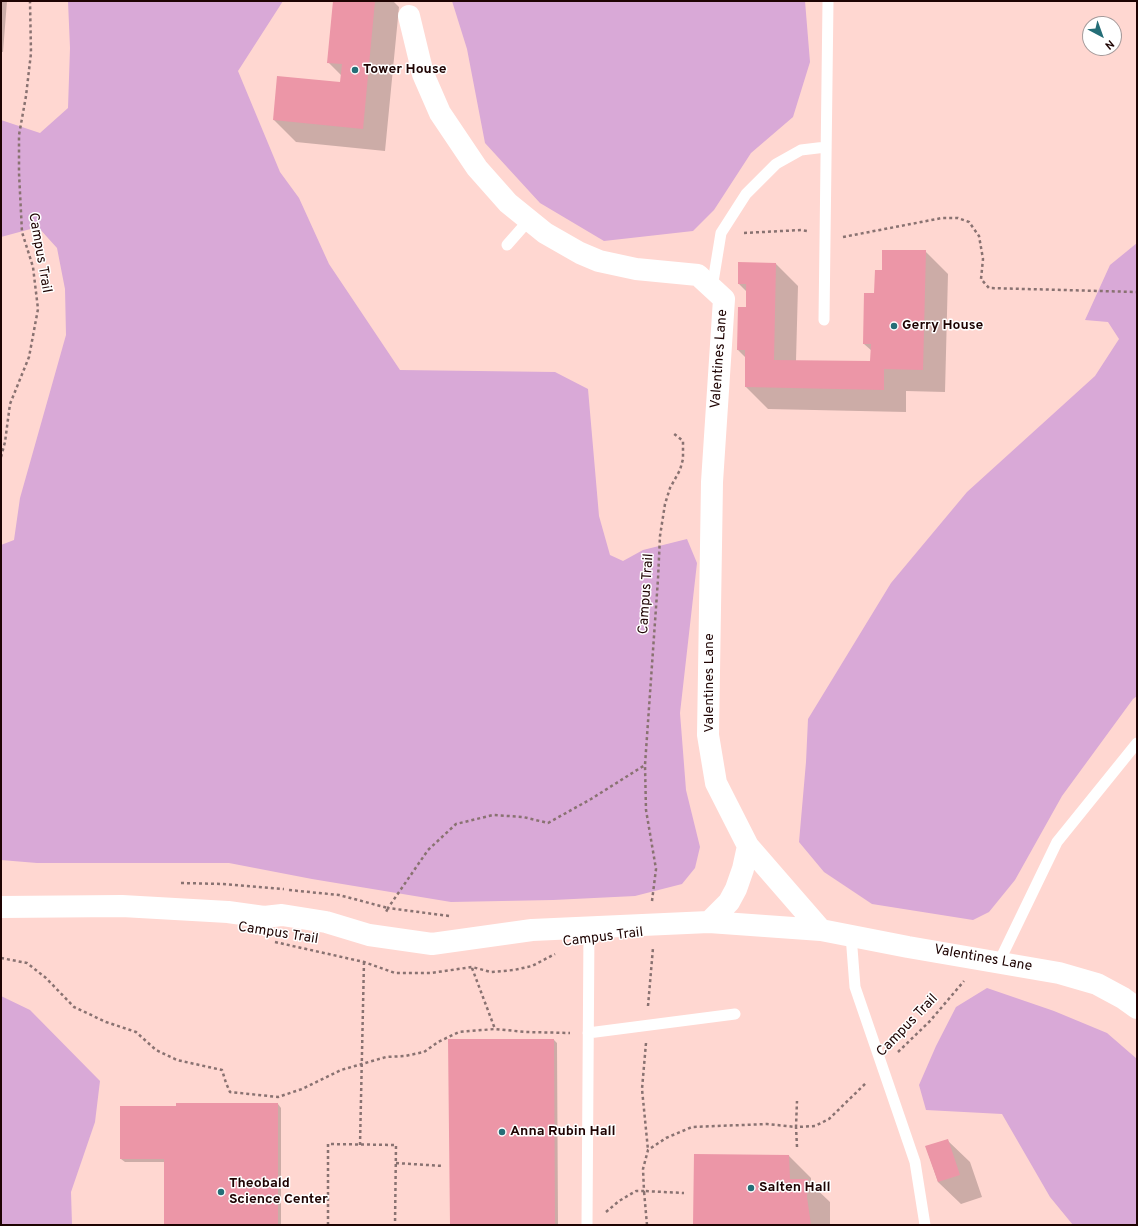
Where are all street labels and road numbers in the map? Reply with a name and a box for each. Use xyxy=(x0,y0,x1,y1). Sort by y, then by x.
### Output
street label: Campus Trail xyxy=(24,212,54,294)
street label: Valentines Lane xyxy=(708,309,732,409)
street label: Campus Trail xyxy=(636,553,658,635)
street label: Valentines Lane xyxy=(702,633,718,733)
street label: Campus Trail xyxy=(237,919,319,949)
street label: Campus Trail xyxy=(562,925,644,951)
street label: Valentines Lane xyxy=(933,942,1033,976)
street label: Campus Trail xyxy=(874,991,942,1061)

